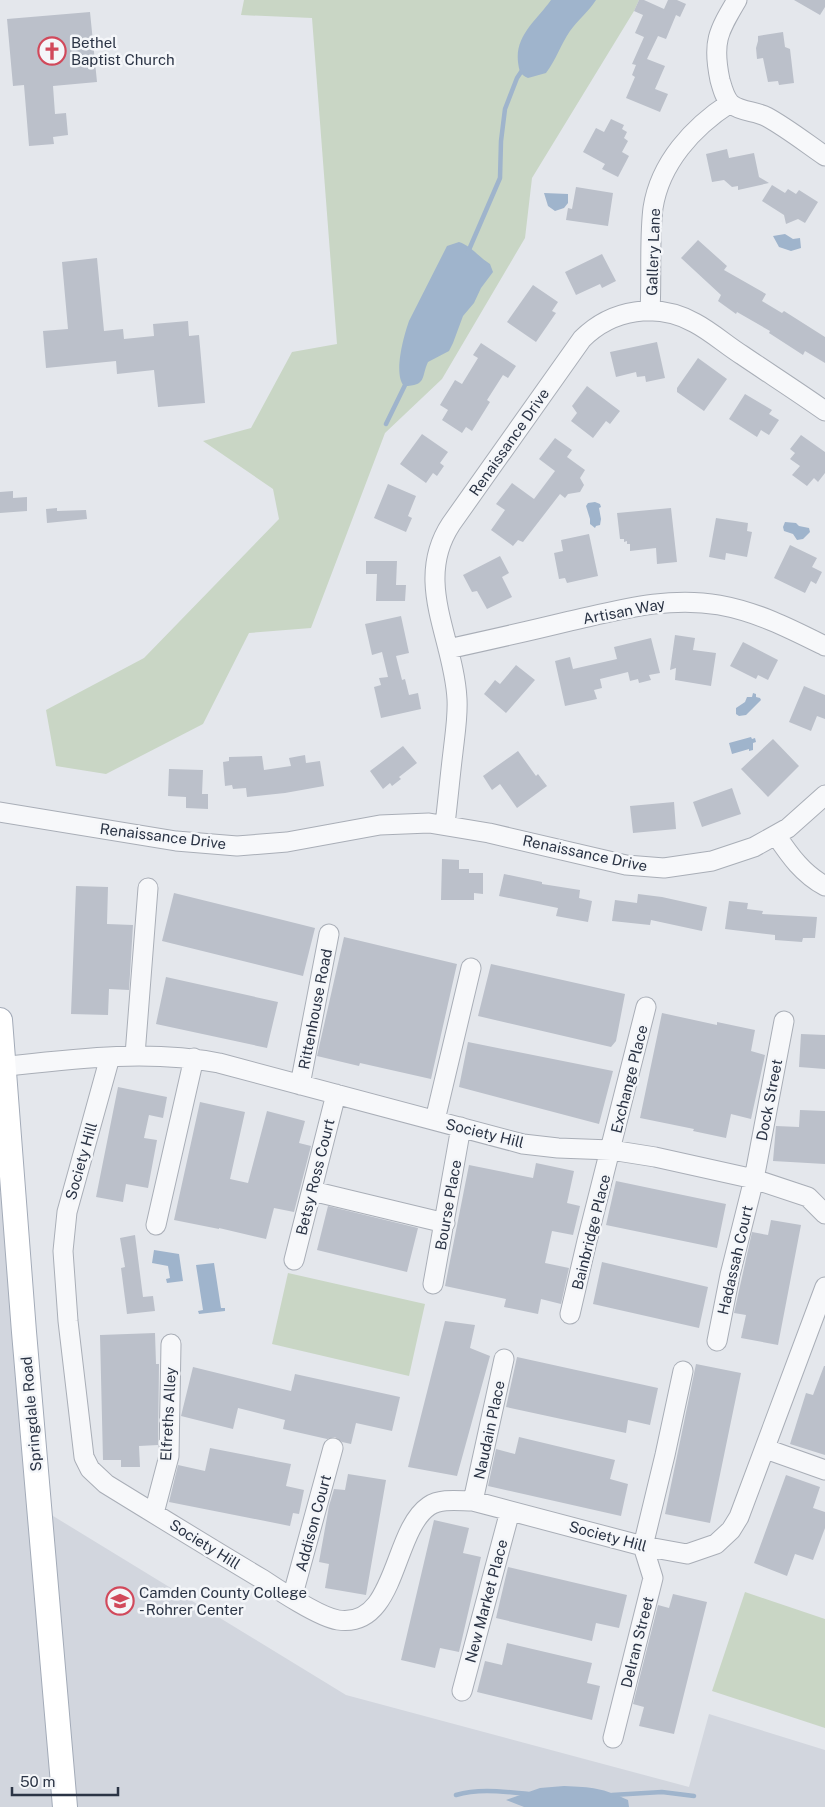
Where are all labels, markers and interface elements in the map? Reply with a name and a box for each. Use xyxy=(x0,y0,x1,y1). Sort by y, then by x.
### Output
place label: Bethel Baptist Church xyxy=(71,34,175,68)
church icon: Bethel Baptist Church xyxy=(37,36,67,66)
street label: Gallery Lane xyxy=(643,208,663,296)
street label: Renaissance Drive xyxy=(466,385,552,499)
street label: Artisan Way xyxy=(581,595,667,627)
street label: Renaissance Drive xyxy=(99,820,227,852)
street label: Renaissance Drive xyxy=(521,831,649,875)
street label: Rittenhouse Road xyxy=(295,947,335,1071)
street label: Exchange Place xyxy=(607,1023,651,1135)
street label: Dock Street xyxy=(753,1058,785,1142)
street label: Society Hill xyxy=(444,1115,526,1151)
street label: Betsy Ross Court xyxy=(292,1117,338,1237)
street label: Society Hill xyxy=(62,1120,100,1202)
street label: Bourse Place xyxy=(432,1158,464,1252)
street label: Bainbridge Place xyxy=(568,1173,614,1291)
street label: Hadassah Court xyxy=(714,1204,756,1316)
street label: Springdale Road xyxy=(18,1356,44,1472)
street label: Elfreths Alley xyxy=(157,1366,179,1462)
street label: Naudain Place xyxy=(470,1379,508,1481)
street label: Addison Court xyxy=(292,1473,334,1573)
street label: Society Hill xyxy=(167,1516,243,1572)
street label: Society Hill xyxy=(567,1517,649,1555)
street label: New Market Place xyxy=(461,1538,511,1664)
place label: Camden County College - Rohrer Center xyxy=(139,1584,307,1618)
school or university icon: Camden County College - Rohrer Center xyxy=(105,1586,135,1616)
street label: Delran Street xyxy=(617,1594,657,1689)
scale bar xyxy=(12,1764,119,1796)
text: 50 m xyxy=(20,1773,55,1790)

